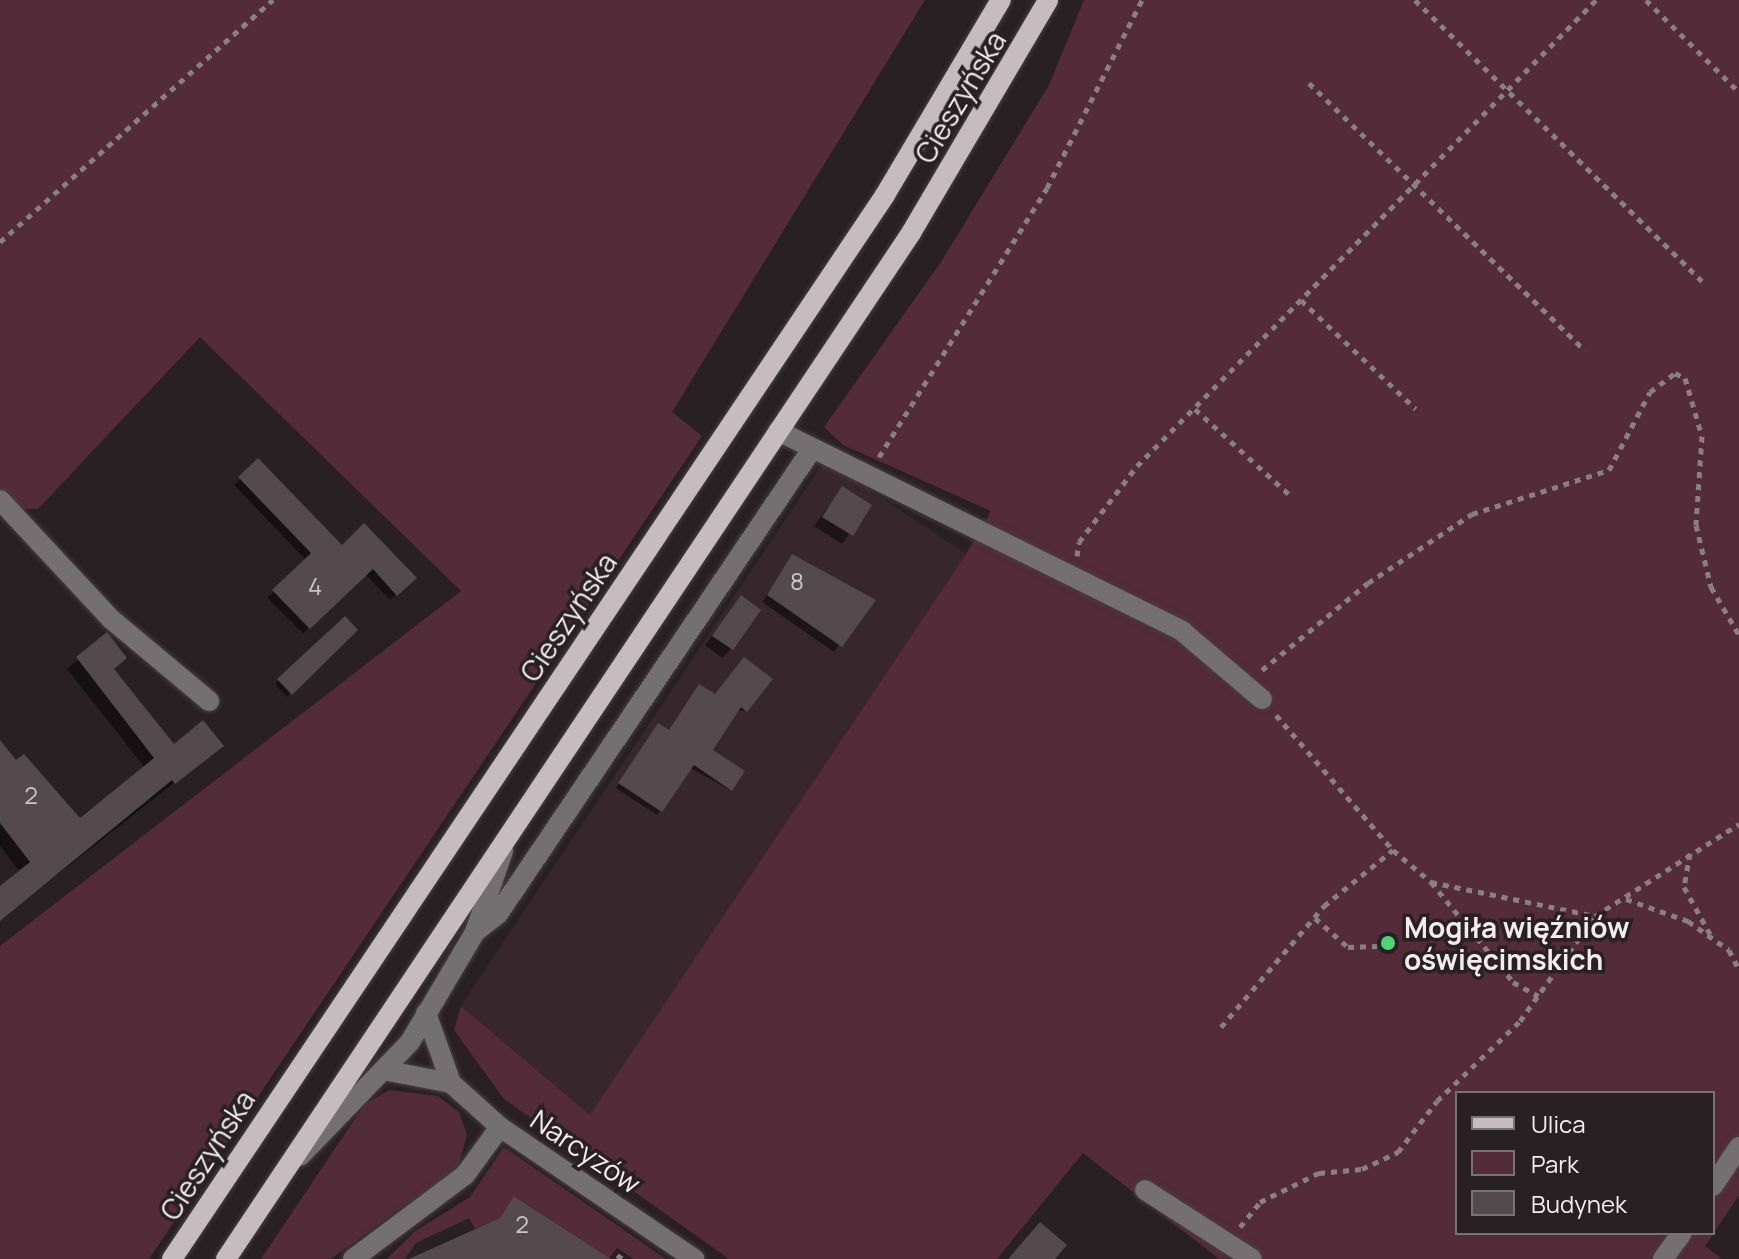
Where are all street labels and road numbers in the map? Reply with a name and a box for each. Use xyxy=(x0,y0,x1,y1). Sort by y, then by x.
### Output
street label: Cieszyńska xyxy=(908,25,1012,169)
street label: Cieszyńska xyxy=(513,546,623,688)
street label: Cieszyńska xyxy=(153,1084,261,1226)
street label: Narcyzów xyxy=(525,1102,647,1200)

